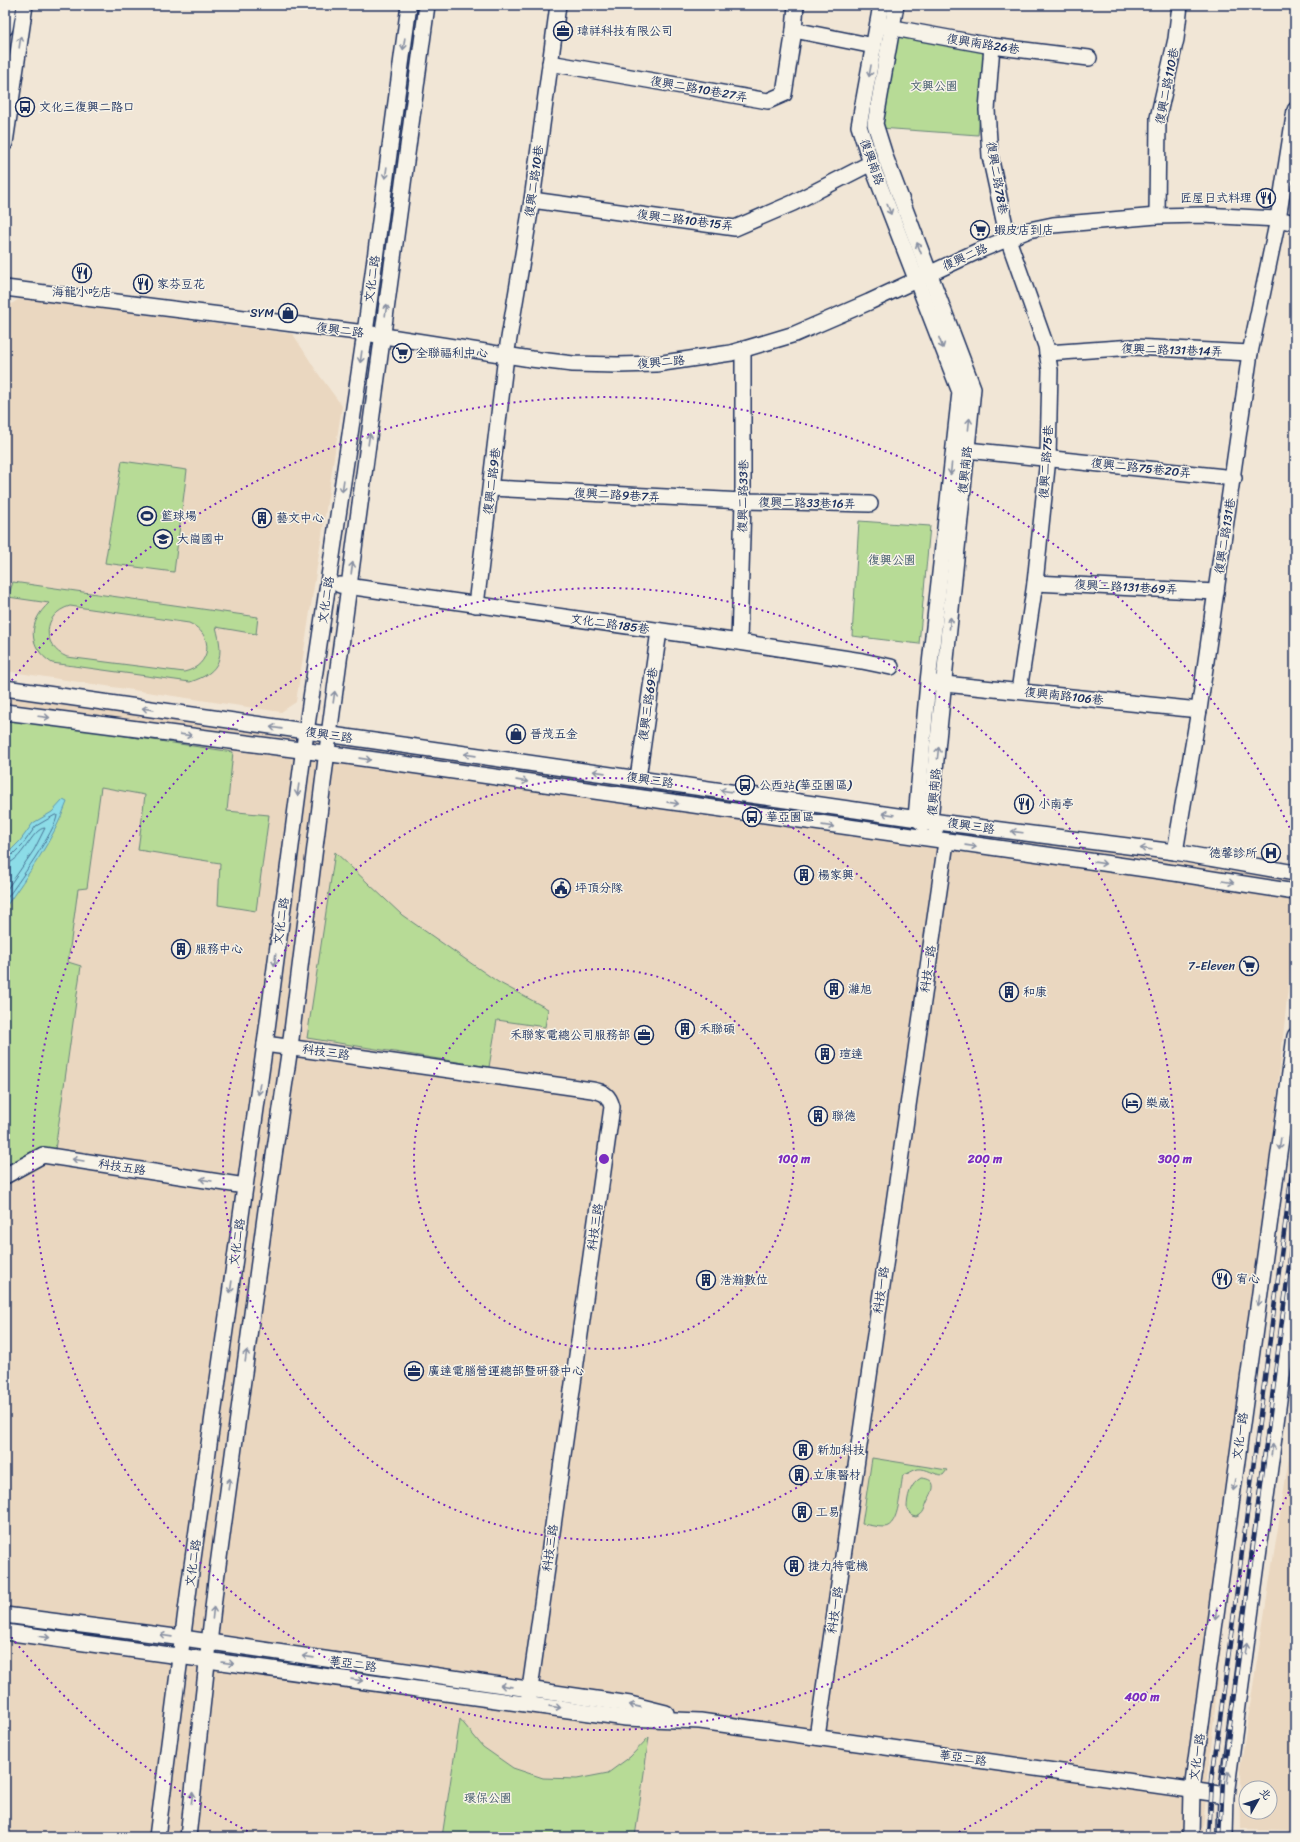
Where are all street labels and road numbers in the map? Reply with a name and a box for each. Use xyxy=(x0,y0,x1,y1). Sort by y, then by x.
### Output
street label: 復興南路26巷 xyxy=(945,27,1021,61)
street label: 復興二路110巷 xyxy=(1149,46,1185,126)
street label: 復興二路10巷27弄 xyxy=(649,70,749,108)
street label: 復興南路 xyxy=(853,136,891,188)
street label: 復興二路78巷 xyxy=(980,140,1014,216)
street label: 復興二路10巷 xyxy=(518,143,550,219)
street label: 復興二路10巷15弄 xyxy=(635,203,735,237)
street label: 復興二路 xyxy=(939,237,991,277)
street label: 文化二路 xyxy=(358,254,386,304)
street label: 復興二路 xyxy=(315,316,365,344)
street label: 復興二路131巷14弄 xyxy=(1121,337,1223,363)
street label: 復興二路 xyxy=(636,349,686,375)
street label: 復興二路75巷 xyxy=(1032,424,1060,500)
street label: 復興南路 xyxy=(952,445,978,495)
street label: 復興二路9巷 xyxy=(477,446,507,516)
street label: 復興二路75巷20弄 xyxy=(1090,452,1192,484)
street label: 復興二路33巷 xyxy=(731,459,755,533)
street label: 復興二路9巷7弄 xyxy=(573,482,661,508)
street label: 復興二路33巷16弄 xyxy=(758,491,856,515)
street label: 復興二路131巷 xyxy=(1208,496,1242,576)
street label: 復興二路131巷69弄 xyxy=(1074,573,1178,601)
street label: 文化二路 xyxy=(311,575,341,625)
street label: 文化二路185巷 xyxy=(569,608,651,640)
street label: 復興三路69巷 xyxy=(632,666,664,742)
street label: 復興南路106巷 xyxy=(1023,681,1105,711)
street label: 復興三路 xyxy=(304,721,354,749)
street label: 復興三路 xyxy=(625,766,675,794)
street label: 復興南路 xyxy=(921,767,947,817)
street label: 復興三路 xyxy=(946,812,996,840)
street label: 文化二路 xyxy=(267,896,295,946)
street label: 科技一路 xyxy=(914,944,942,994)
street label: 科技三路 xyxy=(301,1038,351,1066)
street label: 科技五路 xyxy=(97,1152,147,1182)
street label: 科技三路 xyxy=(581,1202,609,1252)
street label: 文化二路 xyxy=(223,1217,251,1267)
street label: 科技一路 xyxy=(867,1265,895,1315)
street label: 文化一路 xyxy=(1226,1411,1254,1461)
street label: 科技三路 xyxy=(536,1523,564,1573)
street label: 文化二路 xyxy=(179,1538,207,1588)
street label: 科技一路 xyxy=(821,1585,849,1635)
street label: 華亞二路 xyxy=(328,1650,378,1678)
street label: 文化一路 xyxy=(1183,1732,1211,1782)
street label: 華亞二路 xyxy=(938,1744,988,1772)

